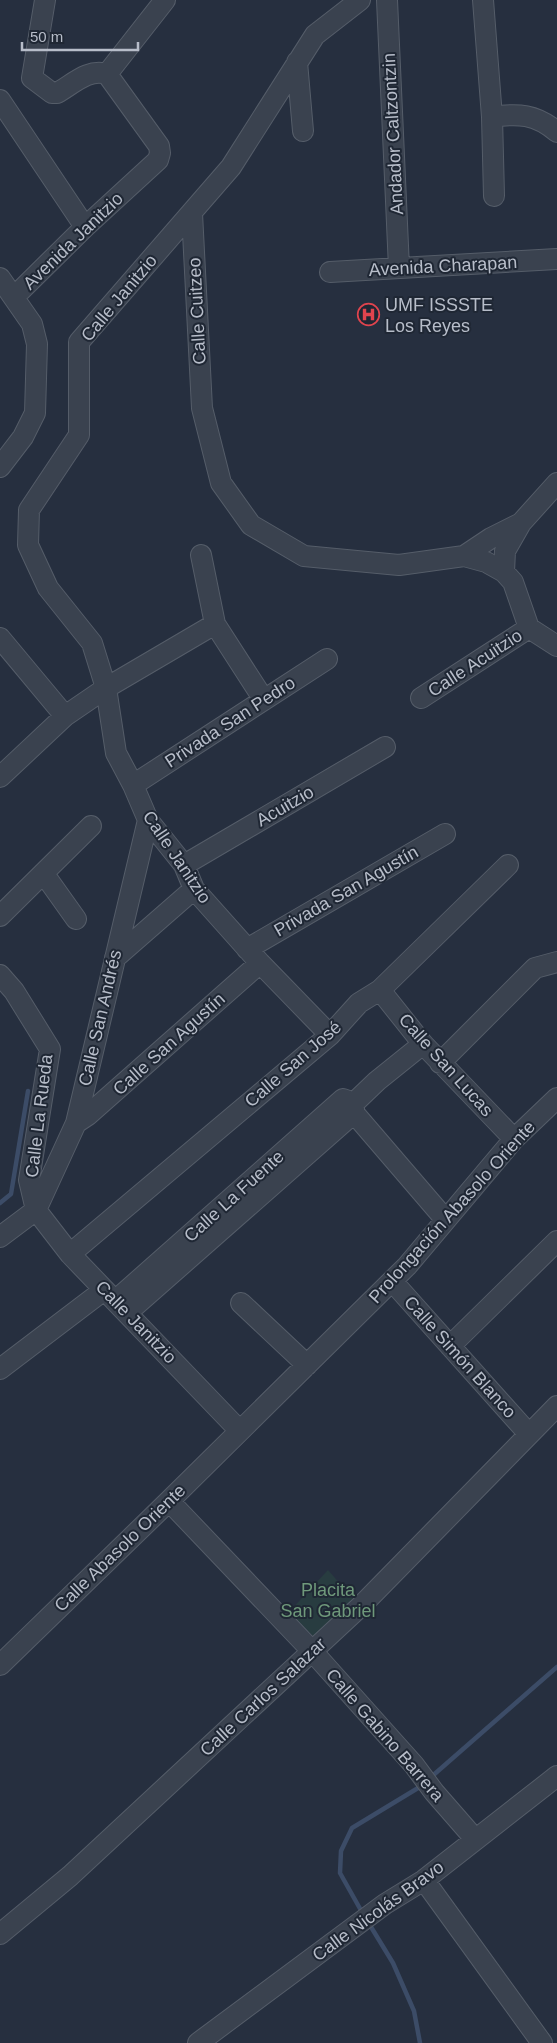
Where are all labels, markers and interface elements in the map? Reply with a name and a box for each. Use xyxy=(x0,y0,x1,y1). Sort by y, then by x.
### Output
scale bar xyxy=(22,20,139,52)
text: 50 m xyxy=(30,28,63,45)
street label: Andador Caltzontzin xyxy=(379,53,407,215)
street label: Avenida Janitzio xyxy=(19,188,127,294)
street label: Calle Janitzio xyxy=(77,251,161,345)
street label: Avenida Charapan xyxy=(368,252,518,280)
street label: Calle Cuitzeo xyxy=(184,257,210,365)
place label: UMF ISSSTE Los Reyes xyxy=(385,295,493,336)
hospital icon: UMF ISSSTE Los Reyes xyxy=(357,303,381,327)
street label: Calle Acuitzio xyxy=(424,625,526,701)
street label: Privada San Pedro xyxy=(161,672,299,772)
street label: Acuitzio xyxy=(253,782,317,830)
street label: Calle Janitzio xyxy=(139,807,215,907)
street label: Privada San Agustín xyxy=(270,842,422,940)
street label: Calle San Andrés xyxy=(75,948,125,1088)
street label: Calle San Agustín xyxy=(109,989,229,1099)
street label: Calle San Lucas xyxy=(395,1010,497,1120)
street label: Calle San José xyxy=(241,1017,345,1111)
street label: Calle La Rueda xyxy=(22,1052,57,1179)
street label: Prolongación Abasolo Oriente xyxy=(365,1117,539,1307)
street label: Calle La Fuente xyxy=(180,1146,288,1246)
street label: Calle Janitzio xyxy=(92,1277,180,1367)
street label: Calle Simón Blanco xyxy=(400,1292,520,1422)
street label: Calle Abasolo Oriente xyxy=(50,1480,190,1616)
park label: Placita San Gabriel xyxy=(280,1580,376,1621)
street label: Calle Carlos Salazar xyxy=(196,1634,330,1760)
street label: Calle Gabino Barrera xyxy=(322,1665,449,1806)
street label: Calle Nicolás Bravo xyxy=(309,1857,447,1965)

